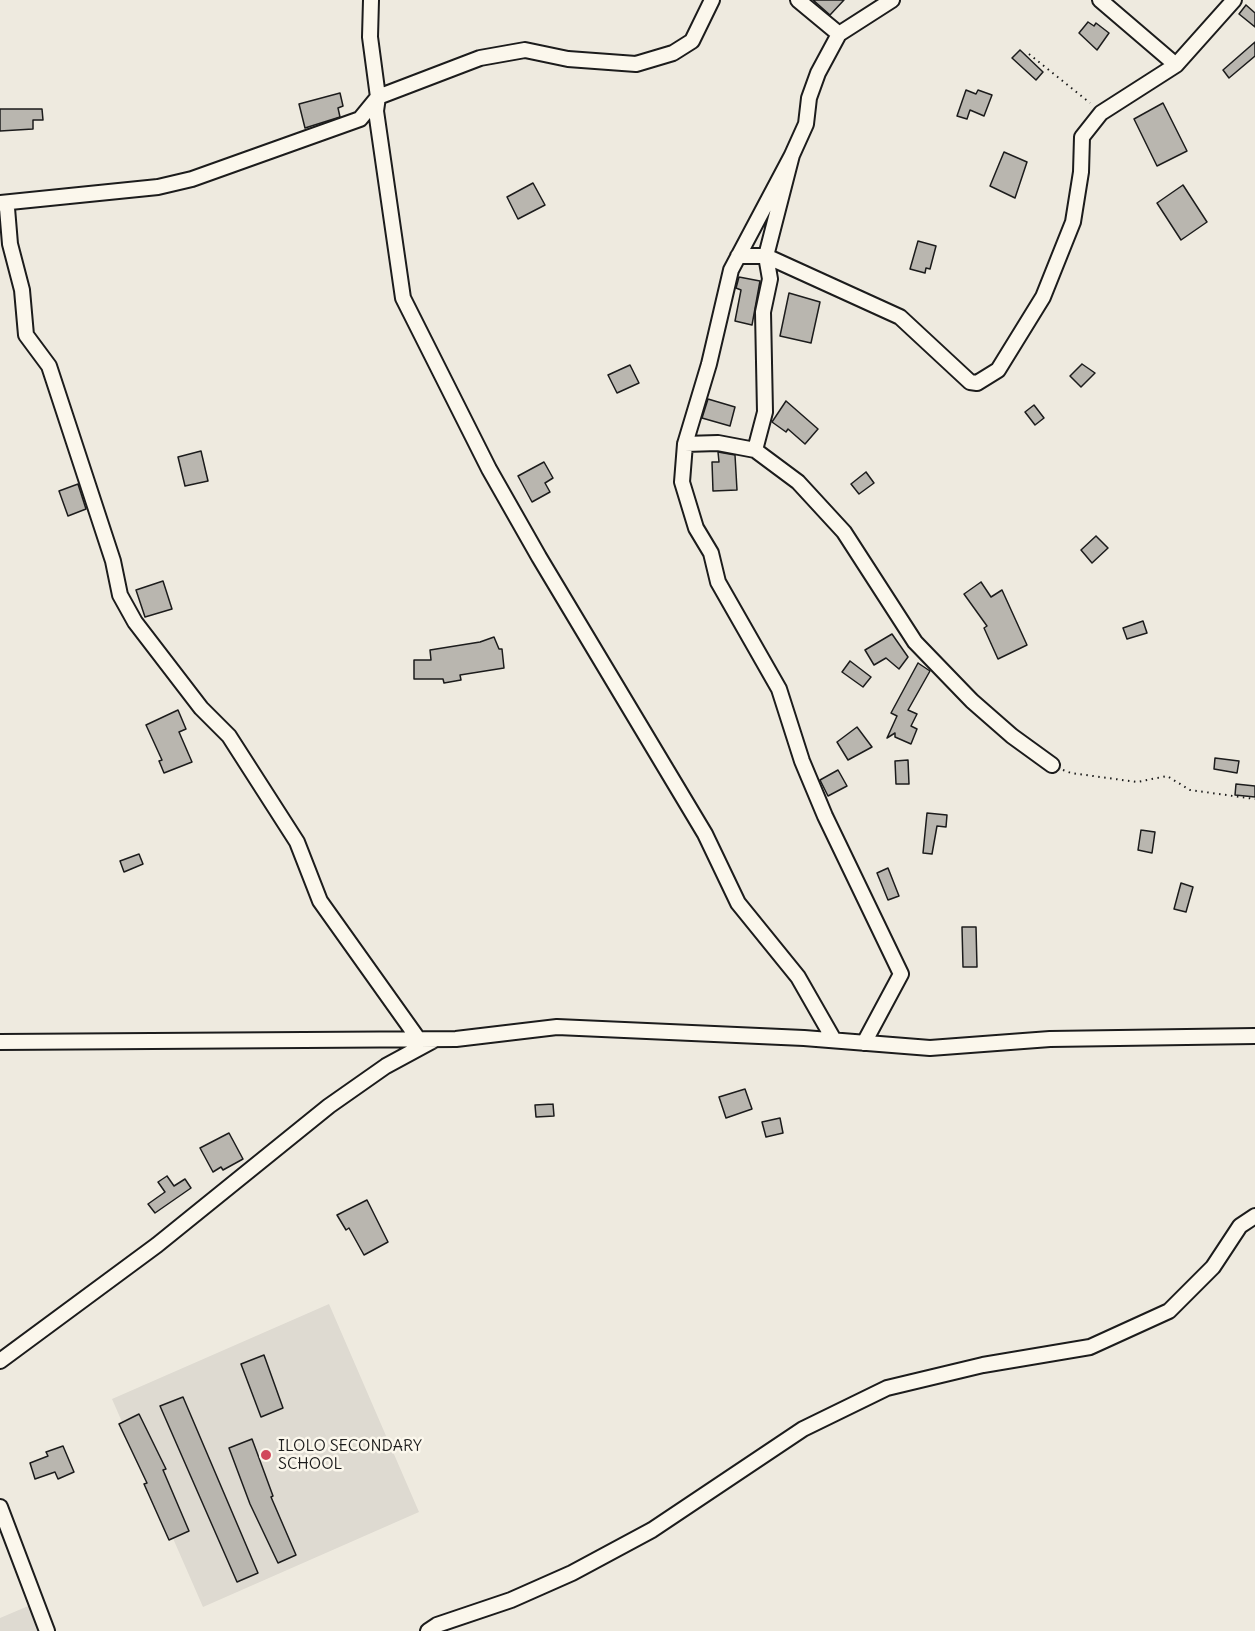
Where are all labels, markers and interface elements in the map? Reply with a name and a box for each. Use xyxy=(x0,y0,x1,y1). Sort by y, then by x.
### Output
place label: ILOLO SECONDARY SCHOOL xyxy=(278,1436,422,1474)
marker: ILOLO SECONDARY SCHOOL xyxy=(259,1448,273,1462)

